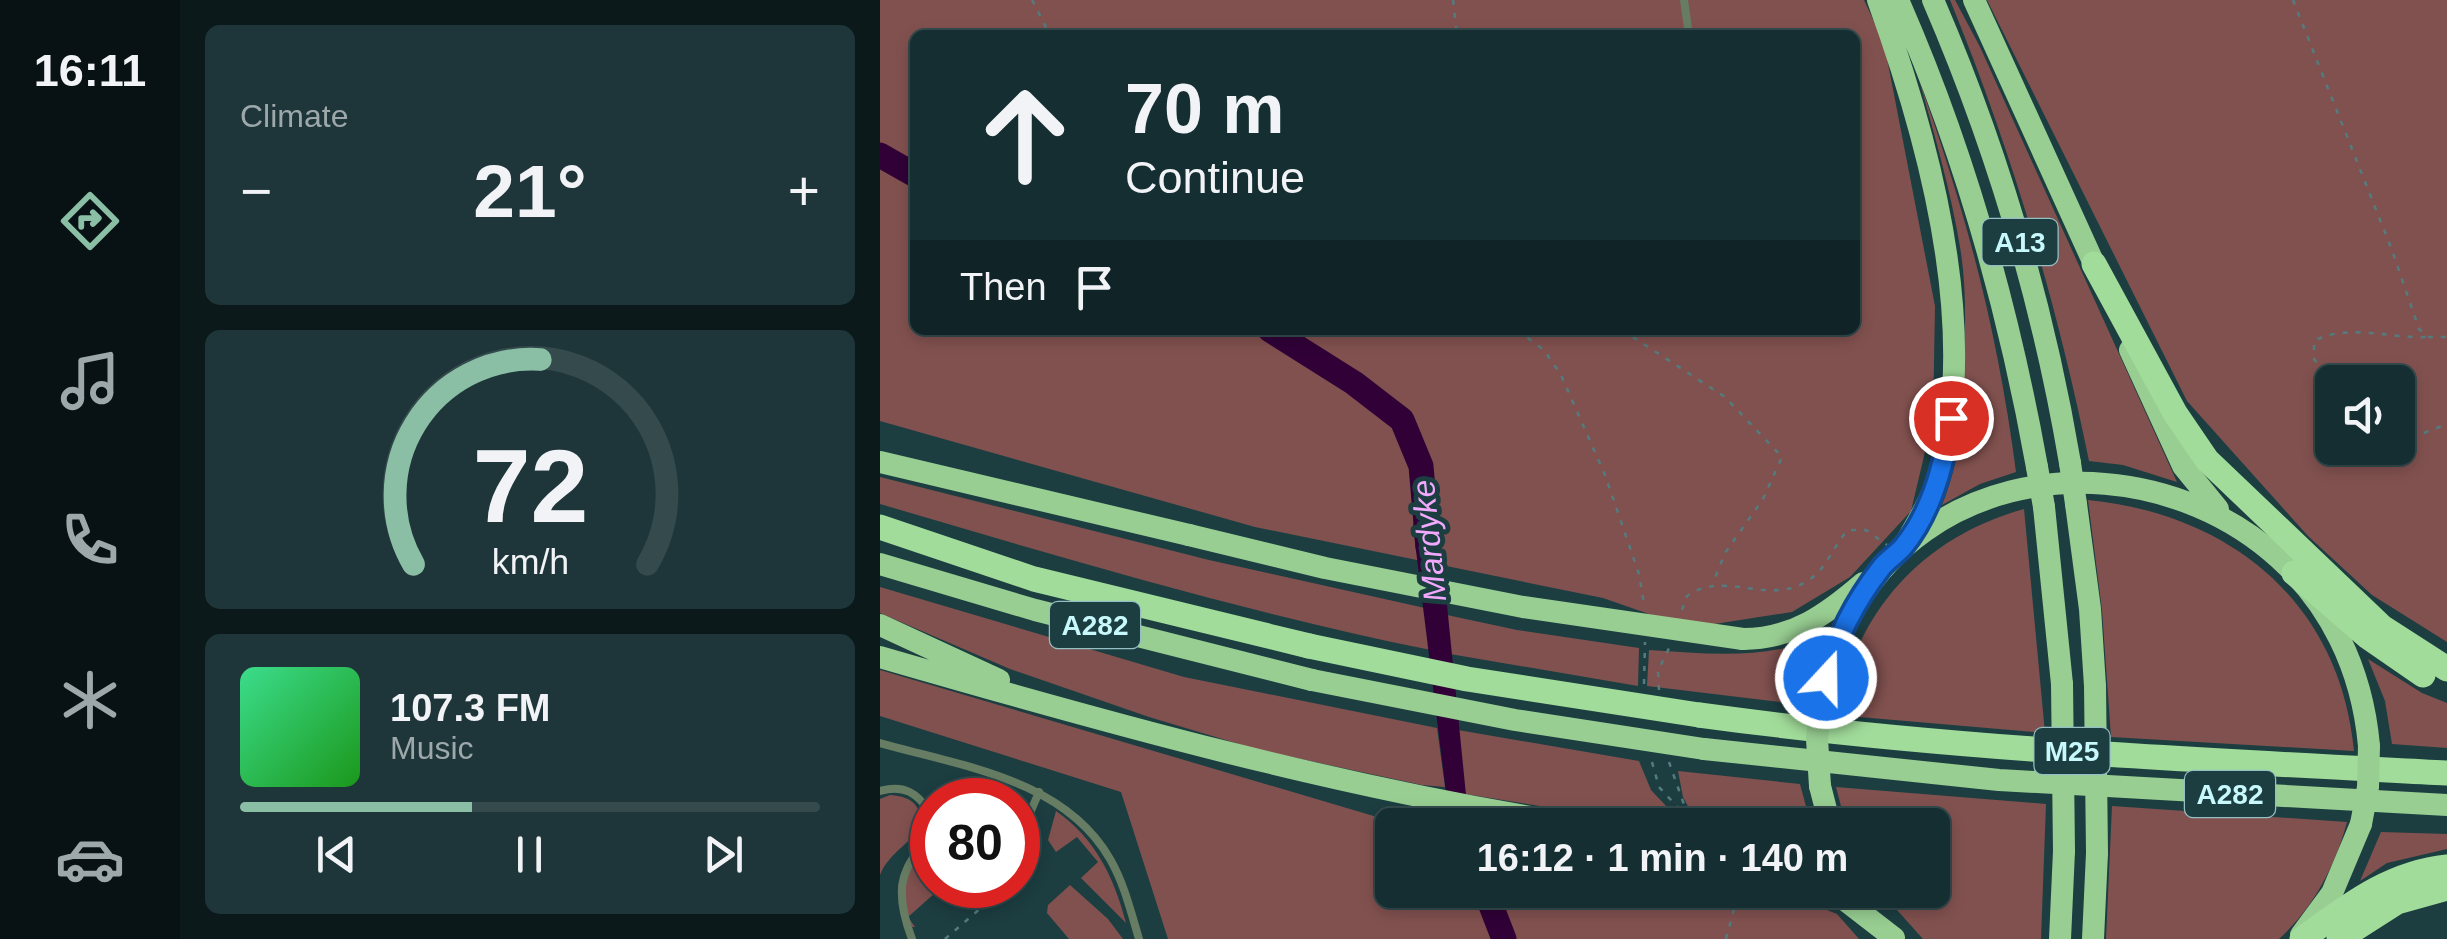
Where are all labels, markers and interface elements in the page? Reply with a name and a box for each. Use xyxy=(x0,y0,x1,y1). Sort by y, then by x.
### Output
text: 16:11 xyxy=(34,45,146,96)
icon: ahead xyxy=(960,70,1090,200)
text: 70 m xyxy=(1125,70,1285,148)
text: Climate xyxy=(240,98,348,134)
text: 21° xyxy=(473,149,587,233)
text: Continue xyxy=(1125,152,1305,203)
text: − xyxy=(240,160,272,222)
text: + xyxy=(788,160,820,222)
icon: directions xyxy=(55,186,125,256)
road number: A13 xyxy=(1982,219,2058,265)
icon: arrive xyxy=(1067,260,1122,315)
text: Then xyxy=(960,266,1047,308)
icon: music xyxy=(55,346,125,416)
map controls xyxy=(2315,365,2415,465)
button: sound xyxy=(2315,365,2415,465)
pin xyxy=(1909,376,1994,461)
icon: arrive xyxy=(1924,391,1979,446)
text: 72 xyxy=(472,428,588,544)
water label: Mardyke xyxy=(1405,478,1453,604)
icon: phone xyxy=(55,505,125,575)
text: km/h xyxy=(491,542,569,582)
road number: A282 xyxy=(1050,602,1140,648)
position arrow xyxy=(1774,626,1878,730)
icon: climate xyxy=(55,665,125,735)
text: 107.3 FM xyxy=(390,687,551,729)
road number: M25 xyxy=(2034,728,2110,774)
text: Music xyxy=(390,730,474,766)
road number: A282 xyxy=(2185,771,2275,817)
speed limit sign: 80 xyxy=(910,778,1040,908)
icon: car xyxy=(55,824,125,894)
icon: previous xyxy=(309,827,364,882)
icon: pause xyxy=(502,827,557,882)
icon: next xyxy=(696,827,751,882)
text: 16:12 · 1 min · 140 m xyxy=(1477,837,1848,879)

